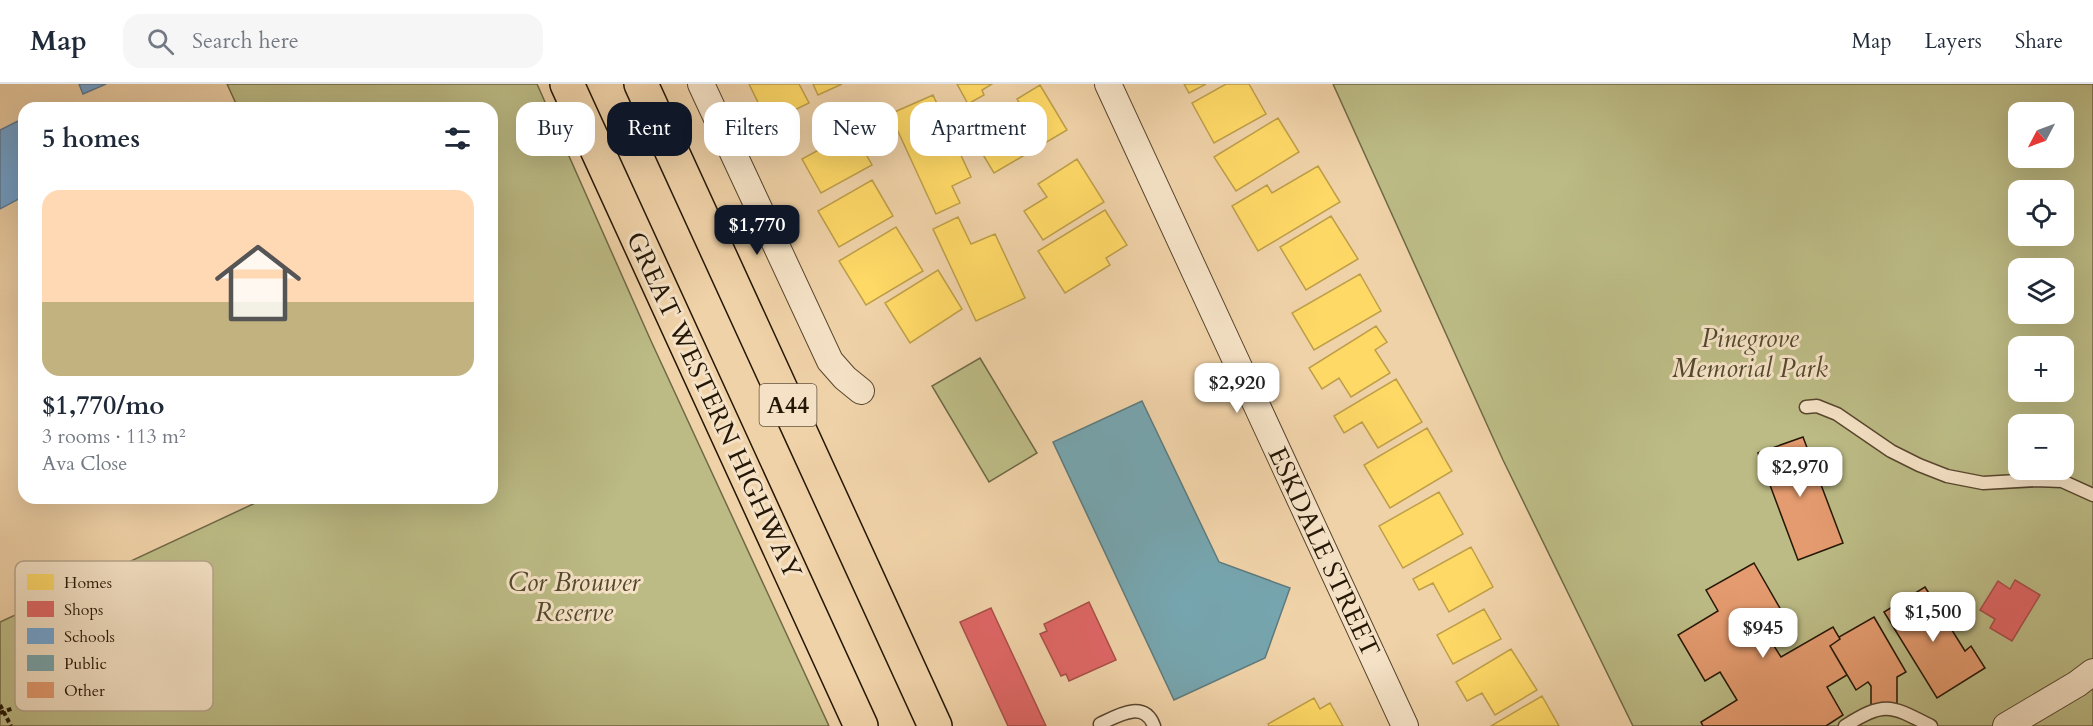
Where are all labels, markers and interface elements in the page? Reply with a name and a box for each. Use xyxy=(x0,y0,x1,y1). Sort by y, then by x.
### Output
search box xyxy=(123,14,543,68)
text: Map xyxy=(30,22,87,60)
icon: search xyxy=(144,25,177,58)
text: Search here xyxy=(192,26,299,56)
text: Map xyxy=(1852,27,1892,56)
text: Layers xyxy=(1925,27,1982,56)
text: Share xyxy=(2015,27,2063,56)
chip: Buy xyxy=(516,102,595,156)
chip: Rent xyxy=(607,102,692,156)
chip: Filters xyxy=(704,102,800,156)
chip: New xyxy=(812,102,898,156)
chip: Apartment xyxy=(910,102,1047,156)
north arrow xyxy=(2008,102,2074,168)
map controls xyxy=(2008,102,2074,480)
text: 5 homes xyxy=(42,121,140,156)
icon: filters xyxy=(441,122,474,155)
button: locate xyxy=(2008,180,2074,246)
pin: $1,770 xyxy=(708,205,806,256)
text: $1,770 xyxy=(728,211,786,238)
street label: GREAT WESTERN HIGHWAY xyxy=(618,226,810,585)
icon: home xyxy=(204,229,312,337)
button: layers xyxy=(2008,258,2074,324)
park label: Pinegrove Memorial Park xyxy=(1672,321,1828,386)
button: + xyxy=(2008,336,2074,402)
pin: $2,920 xyxy=(1188,363,1286,414)
text: $2,920 xyxy=(1208,369,1266,396)
road number: A44 xyxy=(760,384,816,426)
text: $1,770/mo xyxy=(42,388,165,423)
button: − xyxy=(2008,414,2074,480)
text: 3 rooms · 113 m² xyxy=(42,423,186,450)
street label: ESKDALE STREET xyxy=(1260,441,1388,663)
pin: $2,970 xyxy=(1751,447,1849,498)
text: Ava Close xyxy=(42,450,127,477)
text: $2,970 xyxy=(1771,453,1829,480)
legend xyxy=(15,561,213,711)
park label: Cor Brouwer Reserve xyxy=(508,565,642,630)
text: Homes xyxy=(64,572,112,594)
pin: $1,500 xyxy=(1884,592,1982,643)
text: $1,500 xyxy=(1904,598,1962,625)
text: Shops xyxy=(64,599,103,621)
pin: $945 xyxy=(1727,608,1799,659)
text: $945 xyxy=(1743,614,1783,641)
text: Schools xyxy=(64,626,115,648)
text: Public xyxy=(64,653,107,675)
text: Other xyxy=(64,680,105,702)

